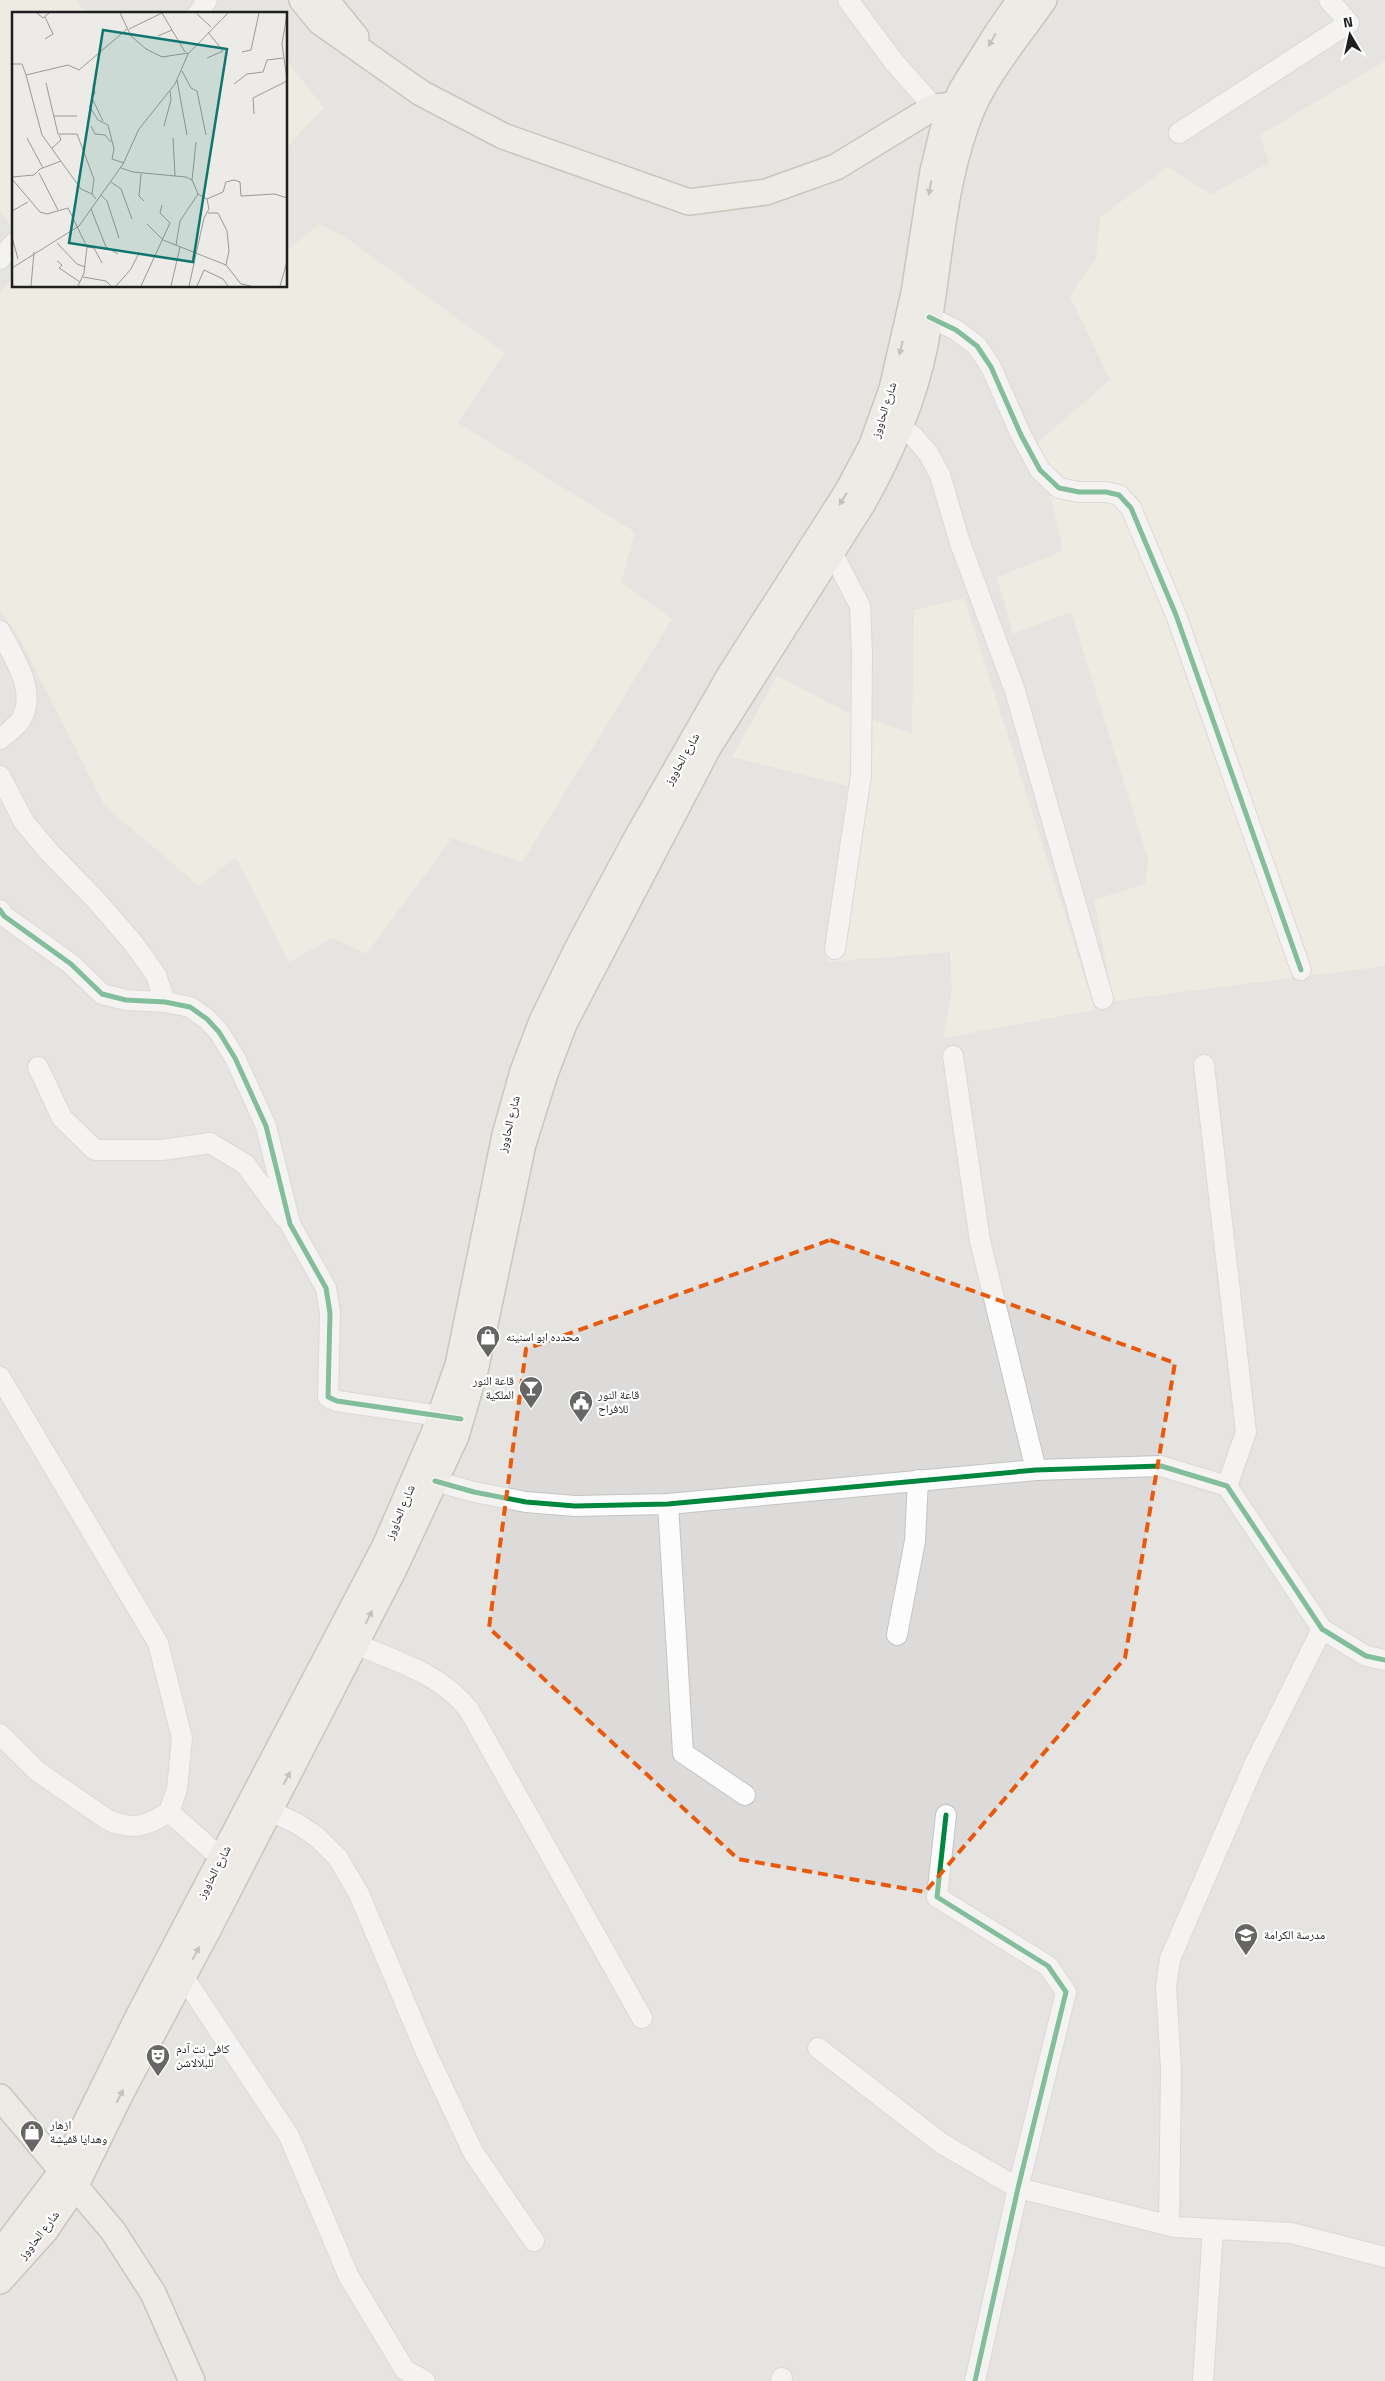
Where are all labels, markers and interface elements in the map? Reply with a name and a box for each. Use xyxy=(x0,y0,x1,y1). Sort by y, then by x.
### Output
north arrow xyxy=(1325,10,1375,60)
text: N xyxy=(1341,11,1354,33)
inset map xyxy=(12,12,288,288)
one-way arrow xyxy=(988,34,997,47)
one-way arrow xyxy=(926,181,934,197)
one-way arrow xyxy=(897,341,905,356)
street label: شارع الحاووز xyxy=(865,379,902,441)
one-way arrow xyxy=(838,492,847,505)
street label: شارع الحاووز xyxy=(658,729,704,789)
street label: شارع الحاووز xyxy=(492,1093,525,1155)
shop icon: محدده ابو اسنينه xyxy=(475,1324,501,1358)
place label: محدده ابو اسنينه xyxy=(506,1327,580,1346)
place label: قاعة النور الملكية xyxy=(472,1371,514,1404)
bar icon: قاعة النور الملكية xyxy=(518,1375,544,1409)
place label: قاعة النور للافراح xyxy=(597,1385,639,1418)
public building icon: قاعة النور للافراح xyxy=(568,1389,594,1423)
street label: شارع الحاووز xyxy=(379,1481,420,1543)
one-way arrow xyxy=(365,1610,373,1625)
one-way arrow xyxy=(283,1770,291,1785)
street label: شارع الحاووز xyxy=(191,1842,236,1903)
school or university icon: مدرسة الكرامة xyxy=(1233,1922,1259,1956)
place label: مدرسة الكرامة xyxy=(1264,1925,1325,1944)
one-way arrow xyxy=(192,1945,200,1960)
place label: كافي نت آدم للبلالاشن xyxy=(176,2039,229,2072)
theatre icon: كافي نت آدم للبلالاشن xyxy=(145,2043,171,2077)
one-way arrow xyxy=(116,2089,124,2103)
place label: ازهار وهدايا قفيشة xyxy=(49,2115,107,2148)
shop icon: ازهار وهدايا قفيشة xyxy=(19,2119,45,2153)
street label: شارع الحاووز xyxy=(13,2206,64,2264)

